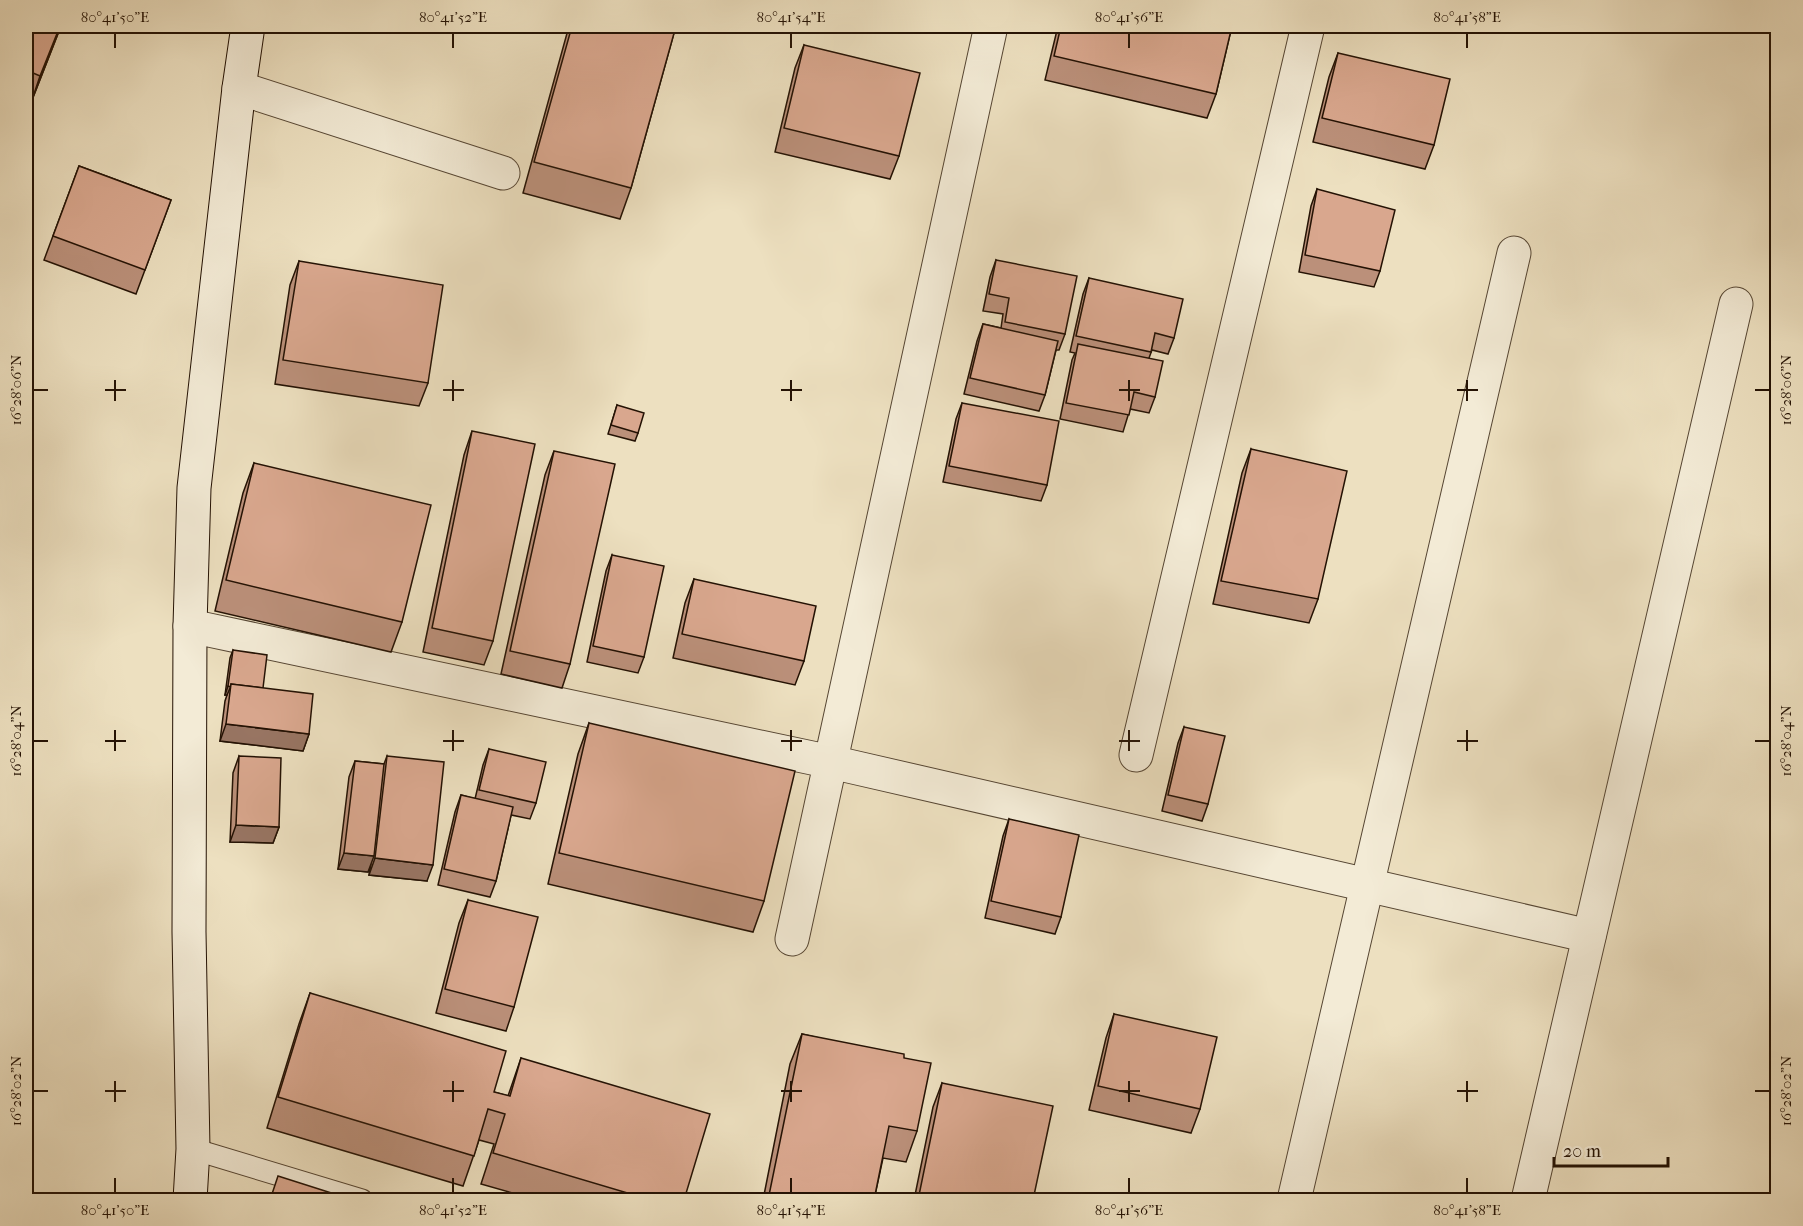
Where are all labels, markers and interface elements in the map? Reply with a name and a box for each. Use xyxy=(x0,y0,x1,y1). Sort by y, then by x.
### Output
text: 80°41'50"E xyxy=(81,8,149,26)
text: 80°41'52"E xyxy=(419,8,487,26)
text: 80°41'54"E xyxy=(756,8,826,26)
text: 80°41'56"E xyxy=(1095,8,1163,26)
text: 80°41'58"E xyxy=(1433,8,1501,26)
text: 16°28'06"N xyxy=(7,354,25,425)
text: 16°28'06"N xyxy=(1777,354,1795,425)
text: 16°28'04"N xyxy=(7,705,25,777)
text: 16°28'04"N xyxy=(1777,705,1795,777)
text: 16°28'02"N xyxy=(7,1055,25,1126)
text: 16°28'02"N xyxy=(1777,1055,1795,1126)
scale bar xyxy=(1554,1130,1668,1168)
text: 20 m xyxy=(1563,1141,1601,1162)
text: 80°41'50"E xyxy=(81,1201,149,1219)
text: 80°41'52"E xyxy=(419,1201,487,1219)
text: 80°41'54"E xyxy=(756,1201,826,1219)
text: 80°41'56"E xyxy=(1095,1201,1163,1219)
text: 80°41'58"E xyxy=(1433,1201,1501,1219)

